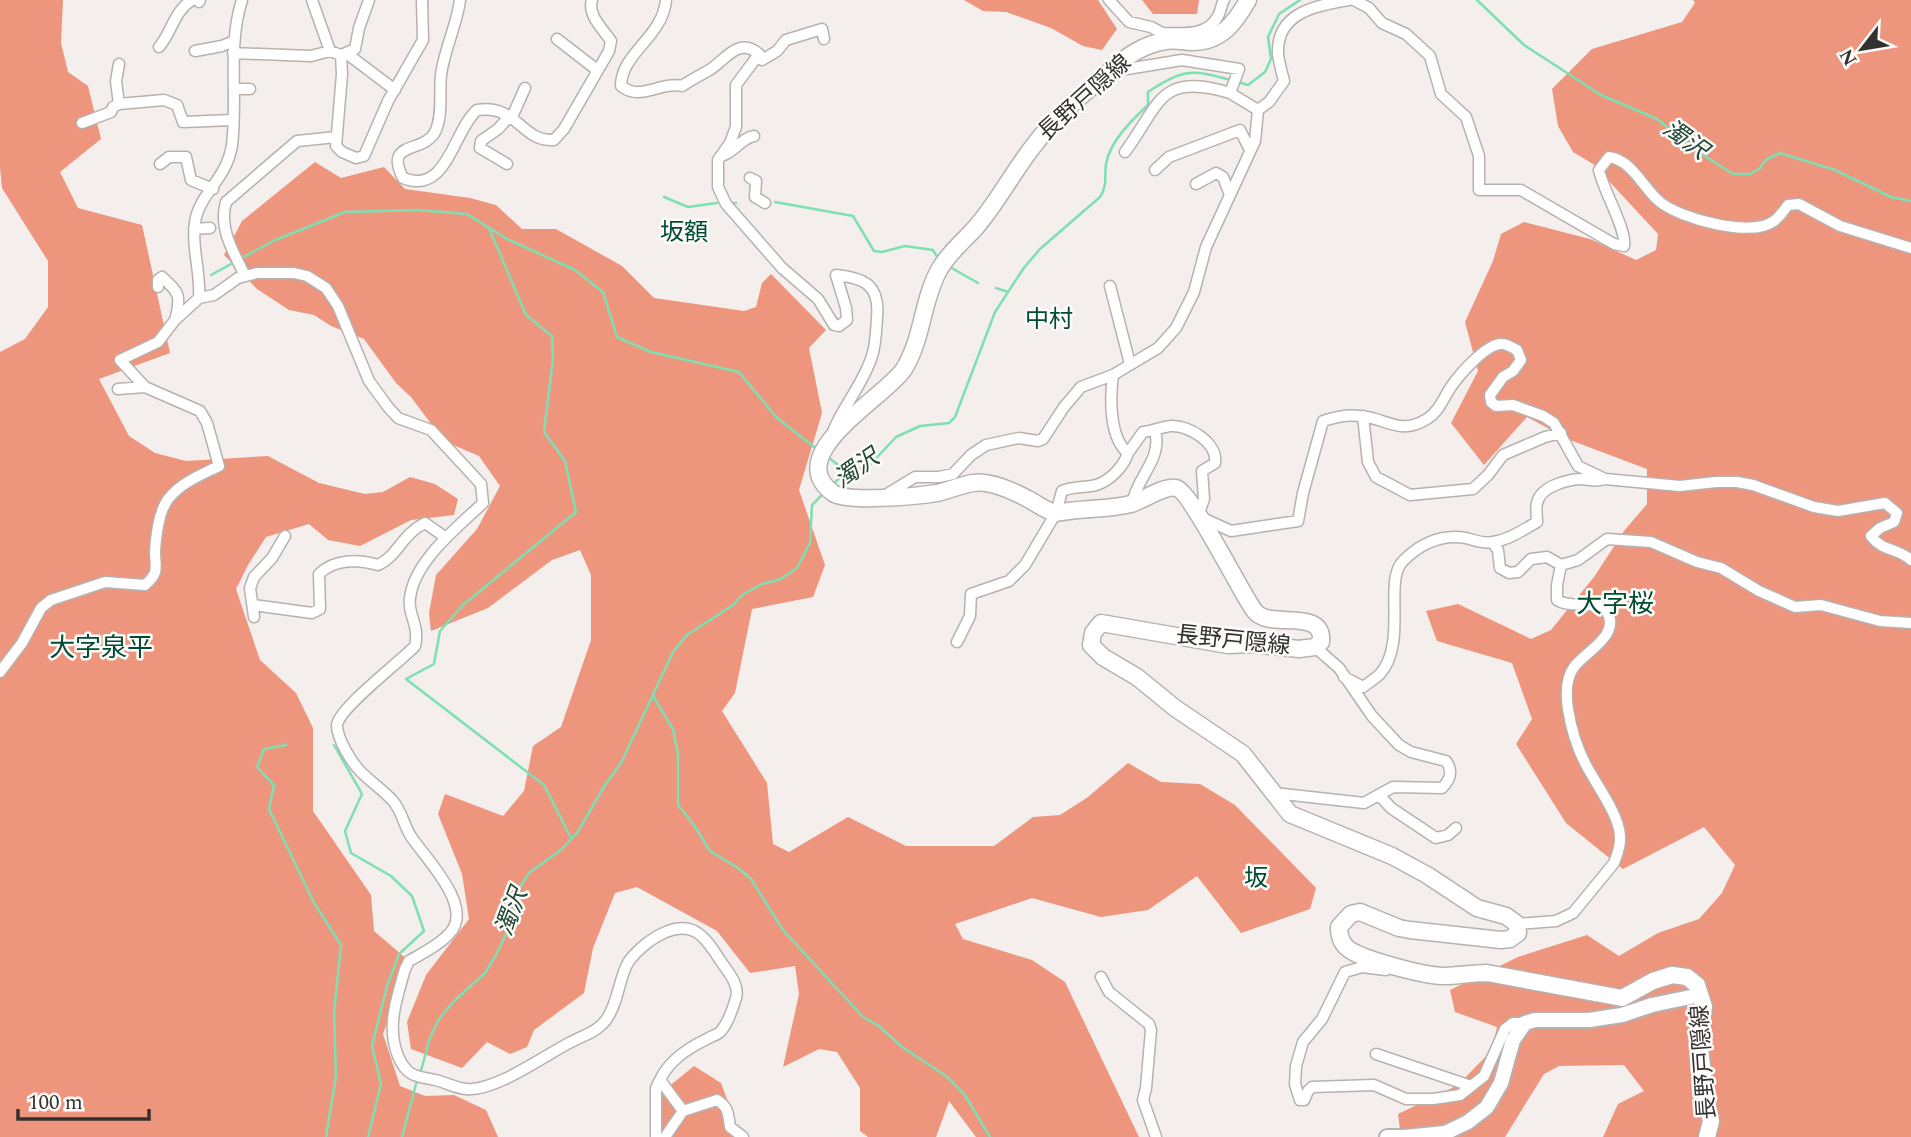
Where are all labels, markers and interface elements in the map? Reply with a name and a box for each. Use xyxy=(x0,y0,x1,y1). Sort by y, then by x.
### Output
north arrow xyxy=(1827,14,1897,84)
text: N xyxy=(1832,43,1865,71)
street label: 長野戸隠線 xyxy=(1031,47,1139,149)
water label: 濁沢 xyxy=(1655,111,1717,170)
district label: 坂額 xyxy=(660,215,708,251)
district label: 中村 xyxy=(1025,302,1073,338)
water label: 濁沢 xyxy=(827,439,889,498)
district label: 大字桜 xyxy=(1576,584,1654,624)
street label: 長野戸隠線 xyxy=(1174,618,1292,664)
district label: 大字泉平 xyxy=(49,628,153,668)
district label: 坂 xyxy=(1244,861,1268,897)
water label: 濁沢 xyxy=(487,880,538,941)
street label: 長野戸隠線 xyxy=(1683,1003,1725,1121)
scale bar xyxy=(18,1078,149,1122)
text: 100 m xyxy=(28,1087,83,1119)

